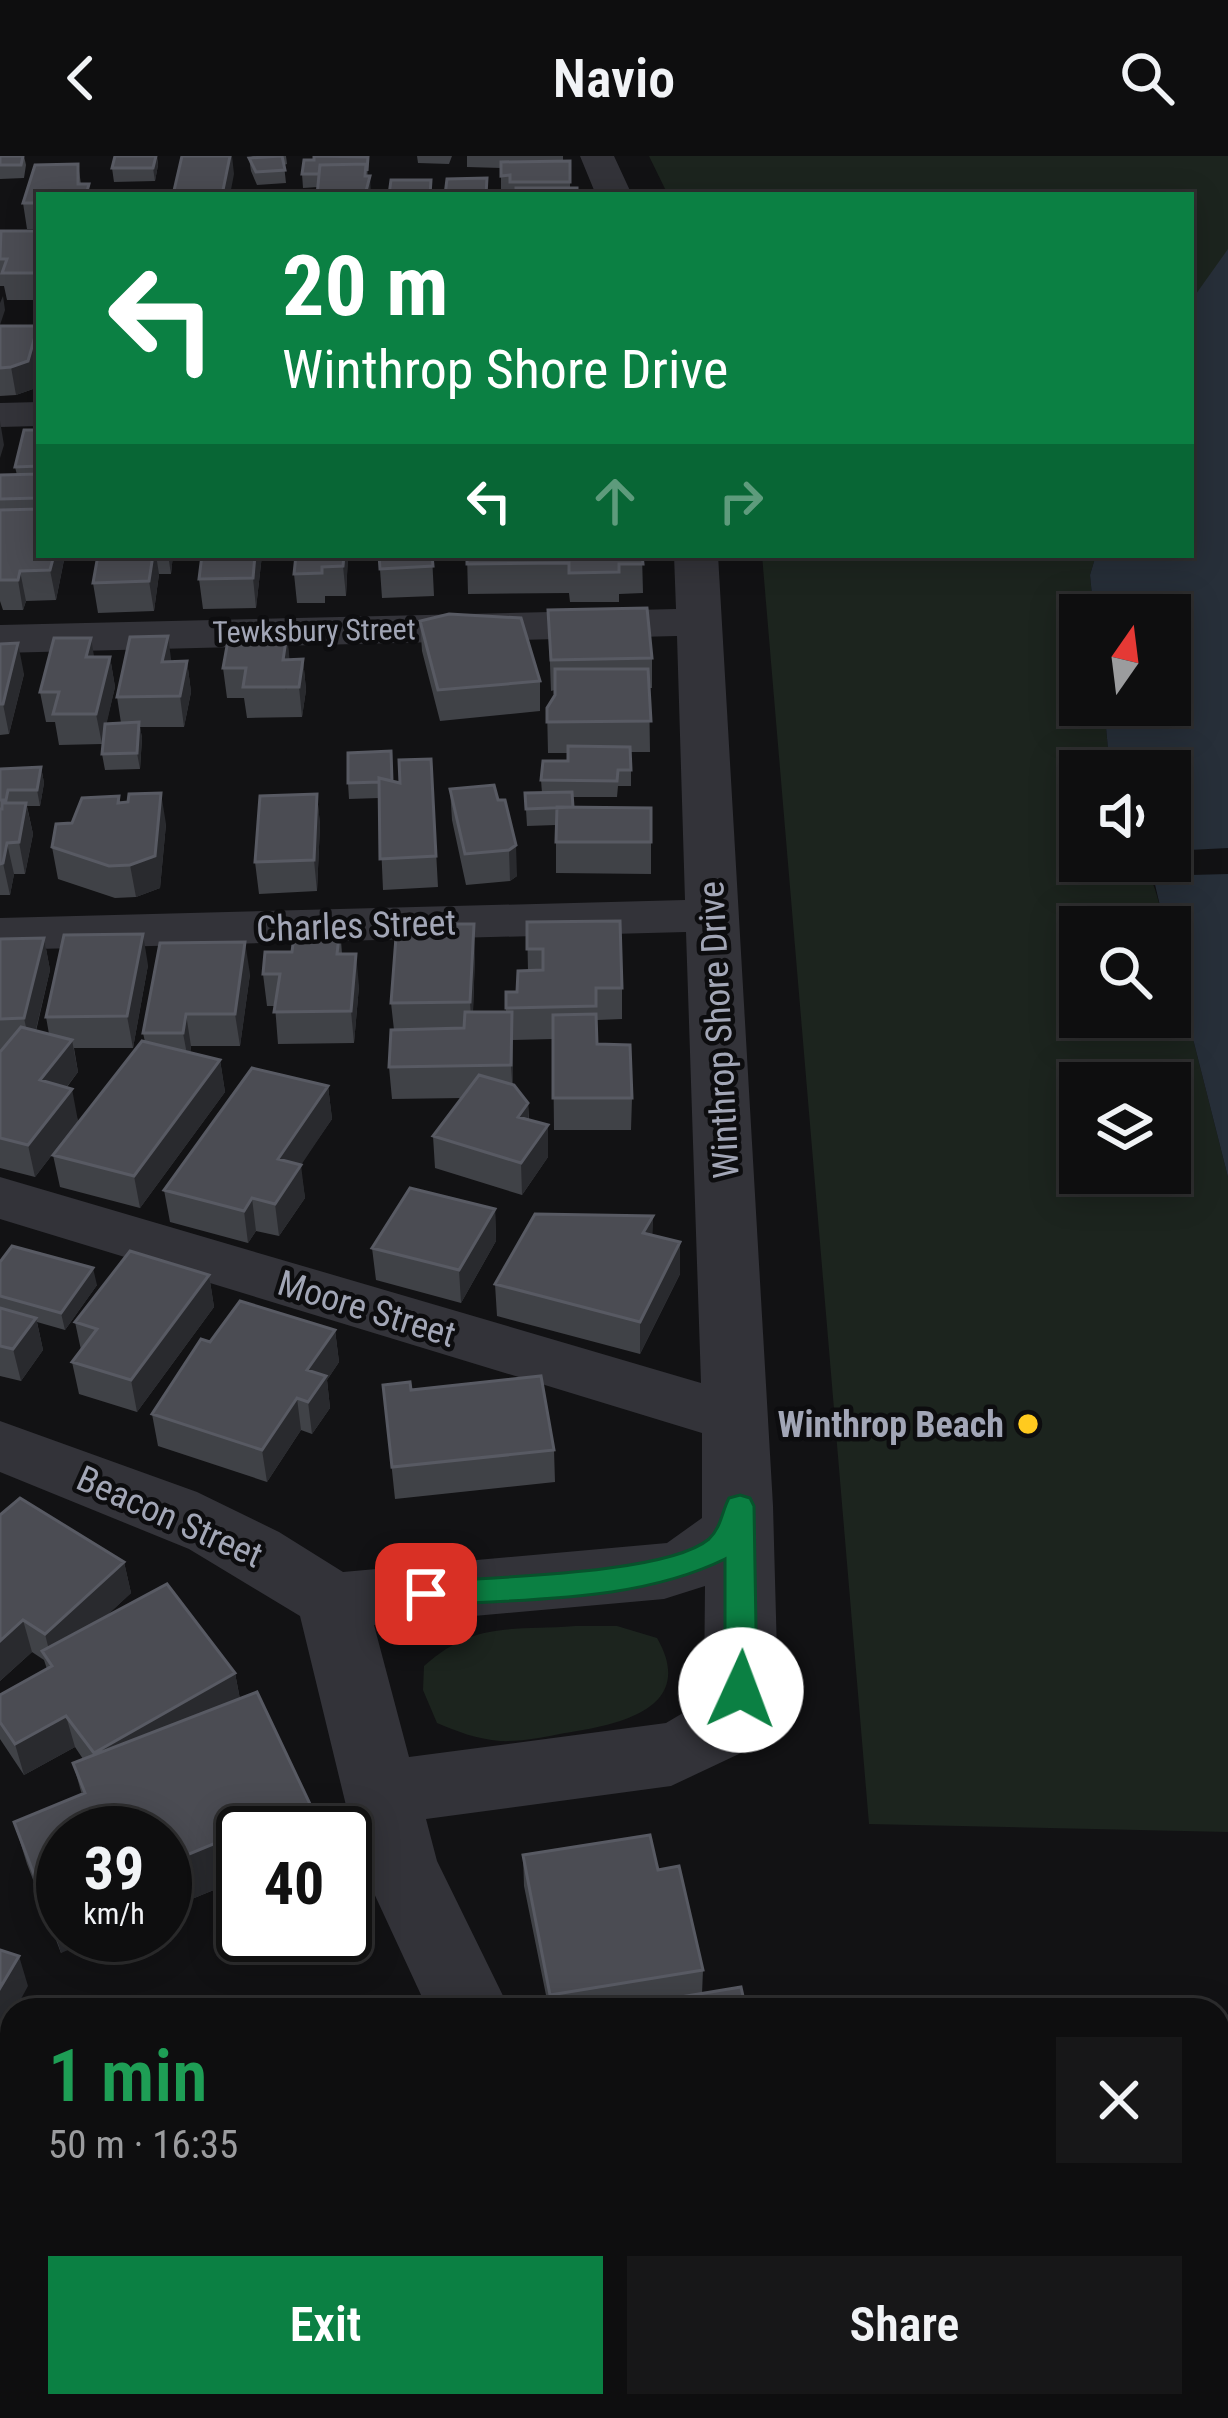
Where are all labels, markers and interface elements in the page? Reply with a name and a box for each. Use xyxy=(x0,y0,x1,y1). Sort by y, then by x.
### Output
icon: back xyxy=(48,45,114,111)
icon: search xyxy=(1114,45,1180,111)
text: Navio xyxy=(553,47,675,110)
text: 20 m xyxy=(282,237,449,336)
icon: left xyxy=(84,240,240,396)
text: Winthrop Shore Drive xyxy=(282,338,728,401)
icon: left xyxy=(456,468,522,534)
icon: ahead xyxy=(582,468,648,534)
icon: right xyxy=(708,468,774,534)
north arrow xyxy=(1059,594,1191,726)
map controls xyxy=(1059,594,1191,1194)
street label: Tewksbury Street xyxy=(212,611,416,650)
button: sound xyxy=(1059,750,1191,882)
street label: Winthrop Shore Drive xyxy=(690,880,748,1180)
street label: Charles Street xyxy=(255,902,457,950)
button: search xyxy=(1059,906,1191,1038)
button: layers xyxy=(1059,1062,1191,1194)
street label: Moore Street xyxy=(273,1262,461,1356)
place label: Winthrop Beach xyxy=(777,1404,1004,1446)
marker: Winthrop Beach xyxy=(1015,1411,1041,1437)
street label: Beacon Street xyxy=(70,1457,269,1576)
pin xyxy=(375,1543,477,1645)
icon: arrive xyxy=(393,1561,459,1627)
position arrow xyxy=(678,1627,804,1753)
speed limit sign: 40 xyxy=(216,1806,372,1962)
text: 39 xyxy=(84,1833,144,1904)
text: km/h xyxy=(83,1896,145,1931)
text: 1 min xyxy=(48,2034,207,2119)
button: close xyxy=(1056,2037,1182,2163)
text: 50 m · 16:35 xyxy=(48,2122,238,2168)
button: Exit xyxy=(48,2256,603,2394)
button: Share xyxy=(627,2256,1182,2394)

